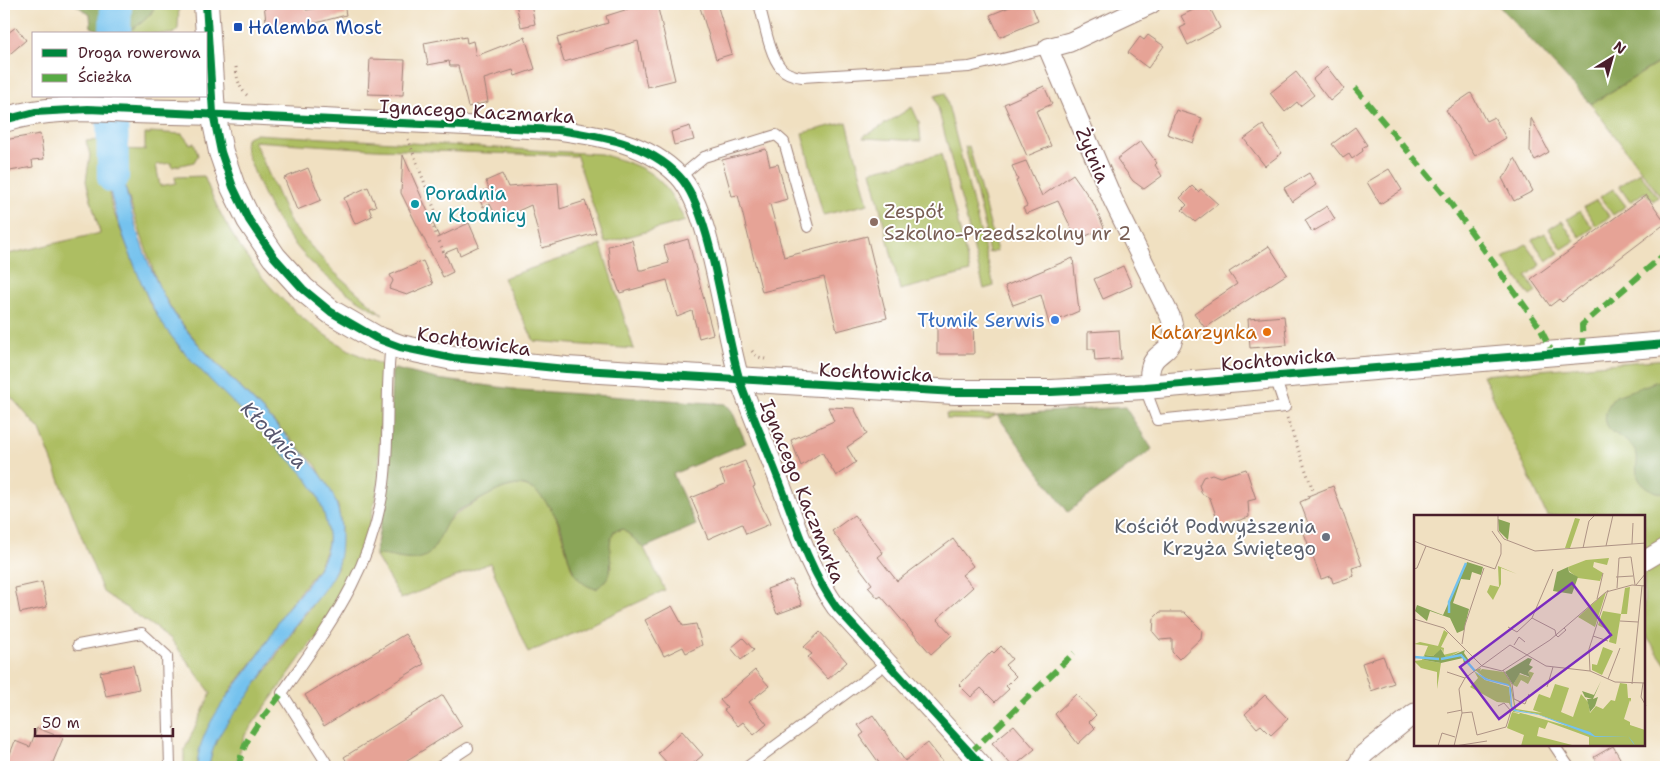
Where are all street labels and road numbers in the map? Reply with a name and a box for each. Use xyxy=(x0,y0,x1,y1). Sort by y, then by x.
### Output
street label: Ignacego Kaczmarka xyxy=(378,94,576,129)
street label: Żytnia xyxy=(1070,124,1115,187)
street label: Kochłowicka xyxy=(415,321,533,362)
street label: Kochłowicka xyxy=(1220,342,1336,377)
street label: Kochłowicka xyxy=(818,357,934,388)
street label: Ignacego Kaczmarka xyxy=(754,396,851,587)

